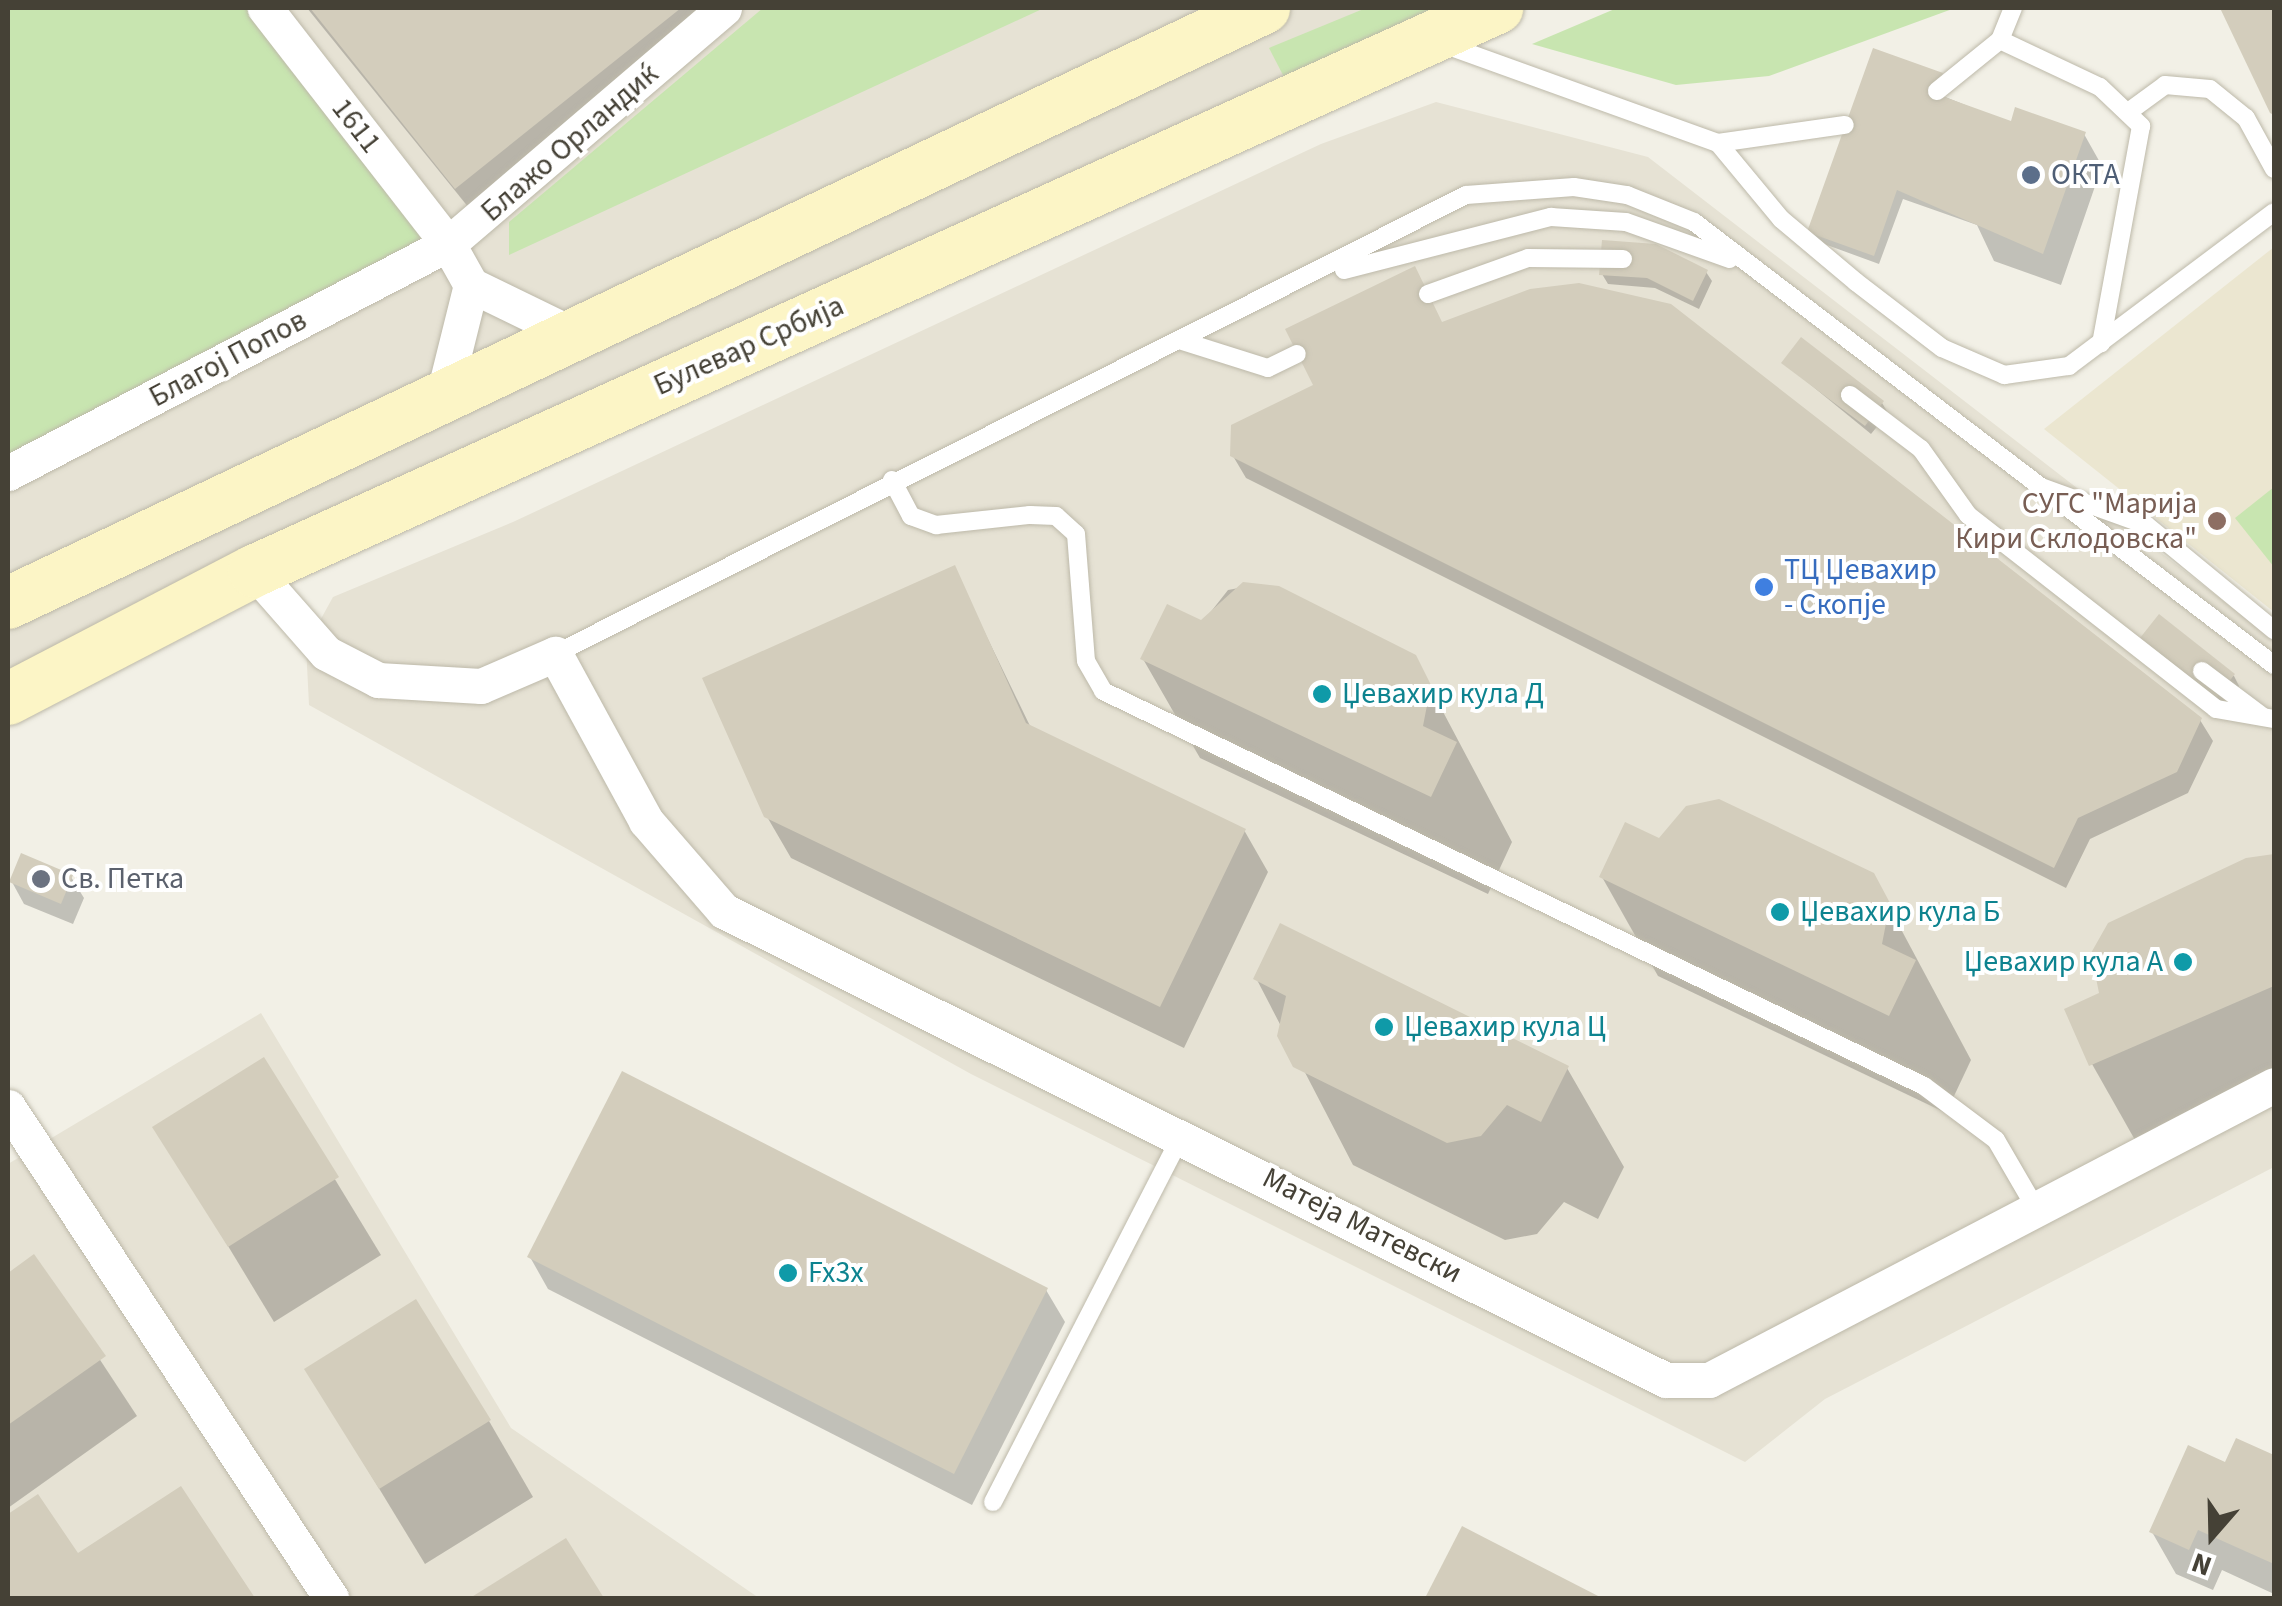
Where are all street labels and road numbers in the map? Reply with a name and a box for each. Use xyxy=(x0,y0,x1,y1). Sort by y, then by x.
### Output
street label: Блажо Орландиќ xyxy=(474,56,666,230)
street label: 1611 xyxy=(323,91,389,161)
street label: Булевар Србија xyxy=(648,288,850,404)
street label: Благој Попов xyxy=(143,303,313,415)
street label: Матеја Матевски xyxy=(1256,1160,1468,1292)

